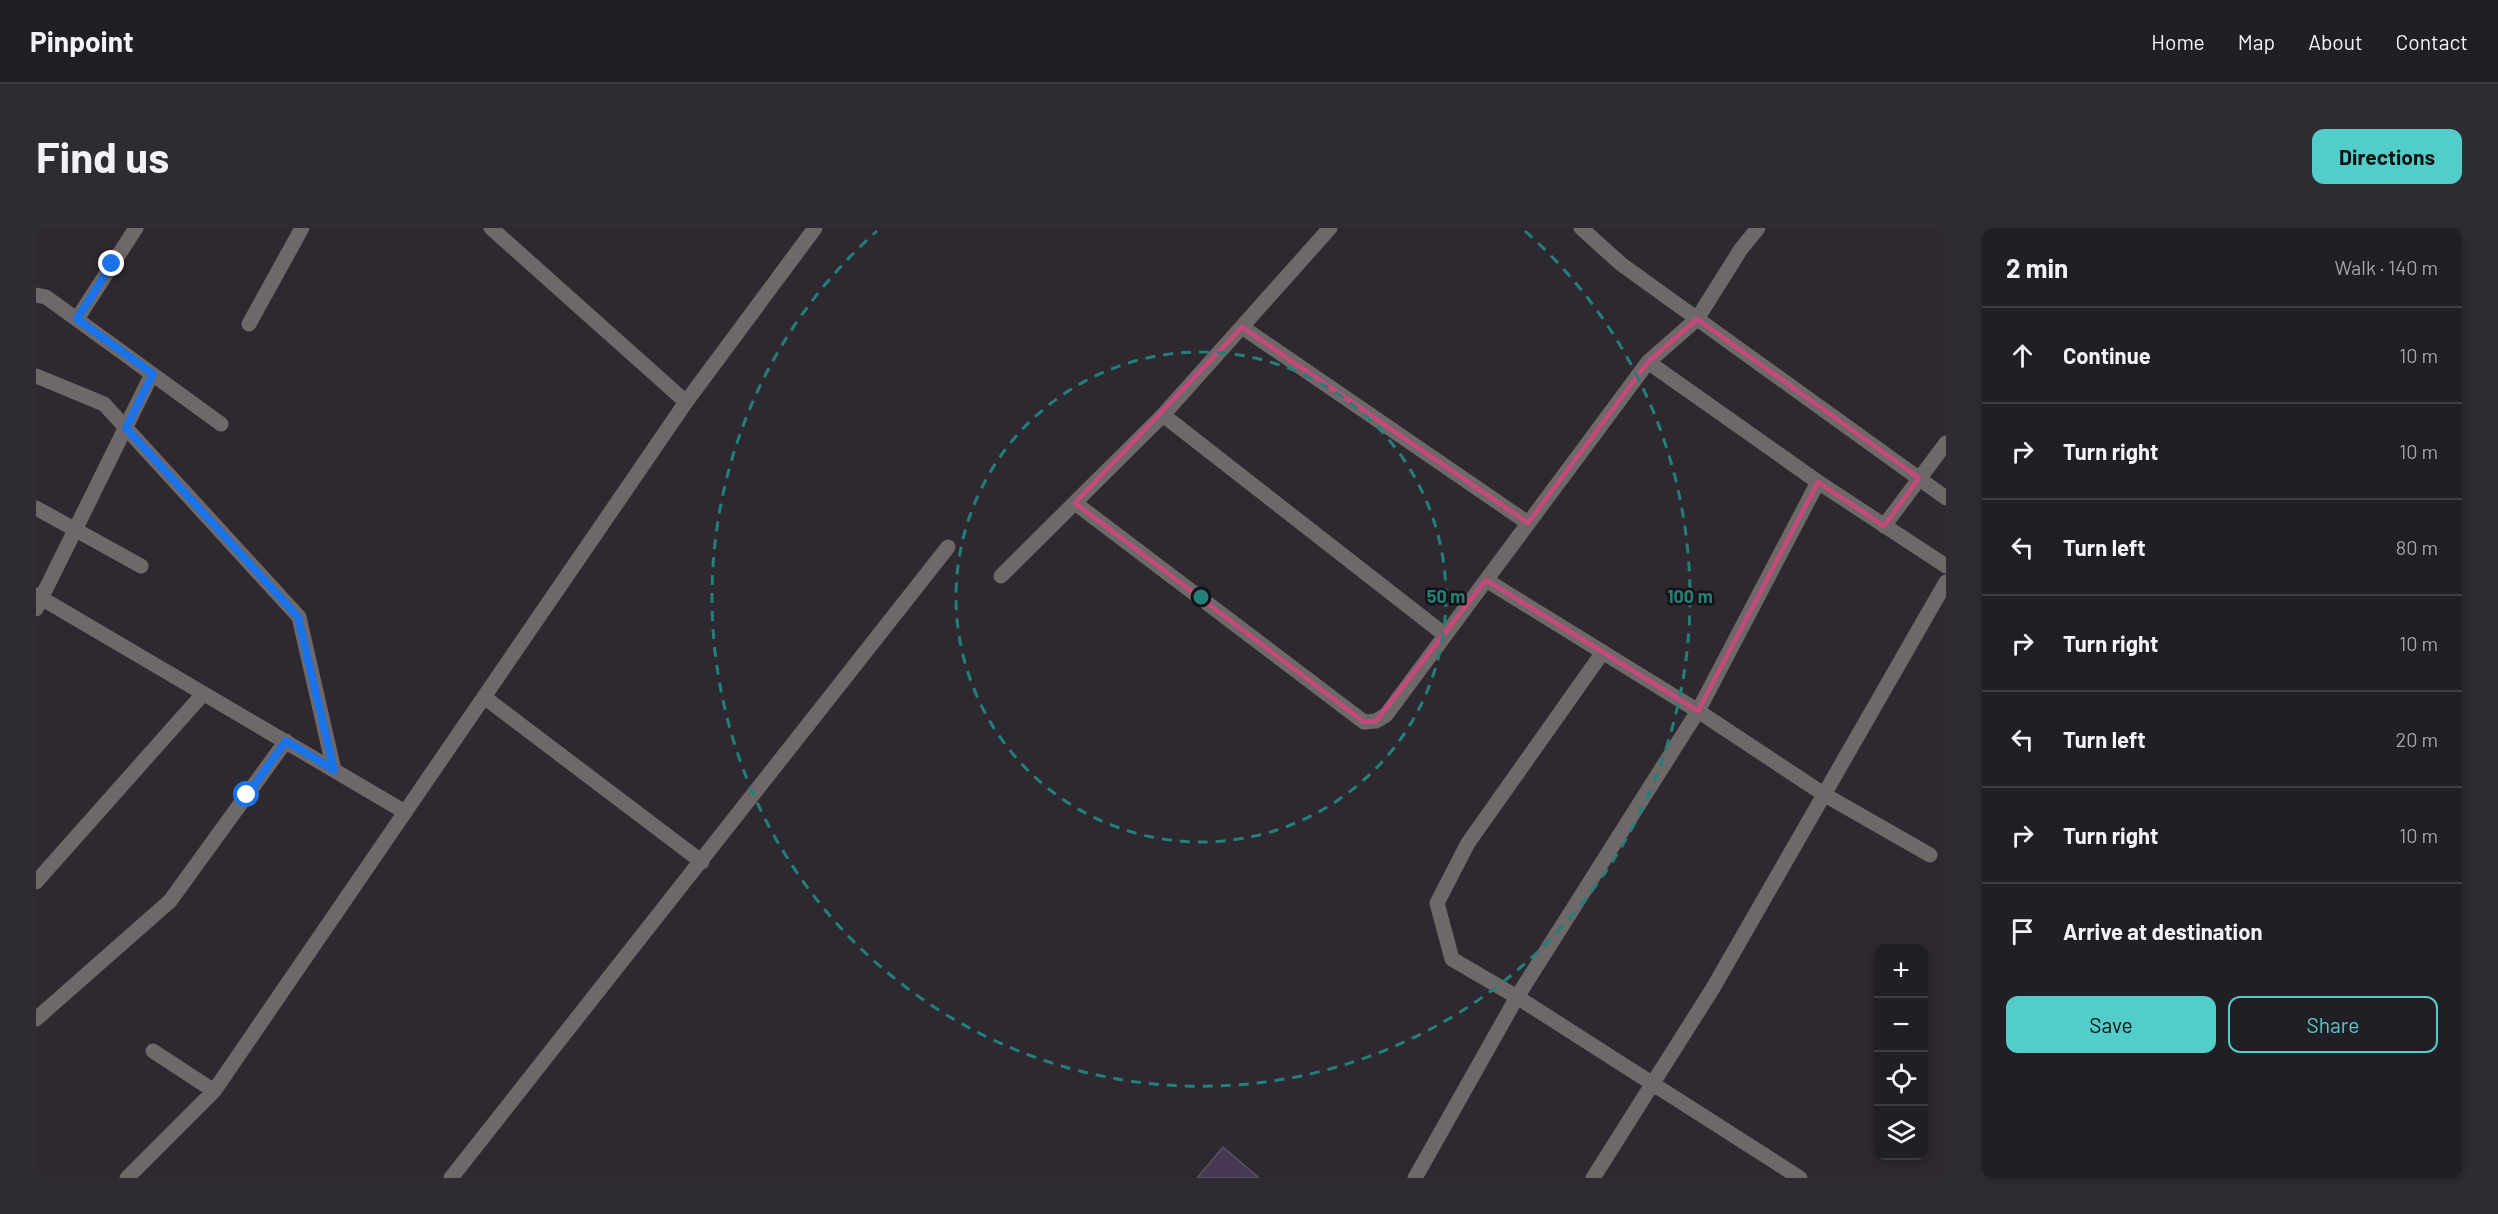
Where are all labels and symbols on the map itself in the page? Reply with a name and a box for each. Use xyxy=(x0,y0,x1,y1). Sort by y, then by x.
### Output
route end xyxy=(98,250,124,276)
text: 50 m xyxy=(1427,585,1465,607)
text: 100 m xyxy=(1667,585,1713,607)
centre of rings xyxy=(1191,587,1211,607)
route start xyxy=(233,781,259,807)

